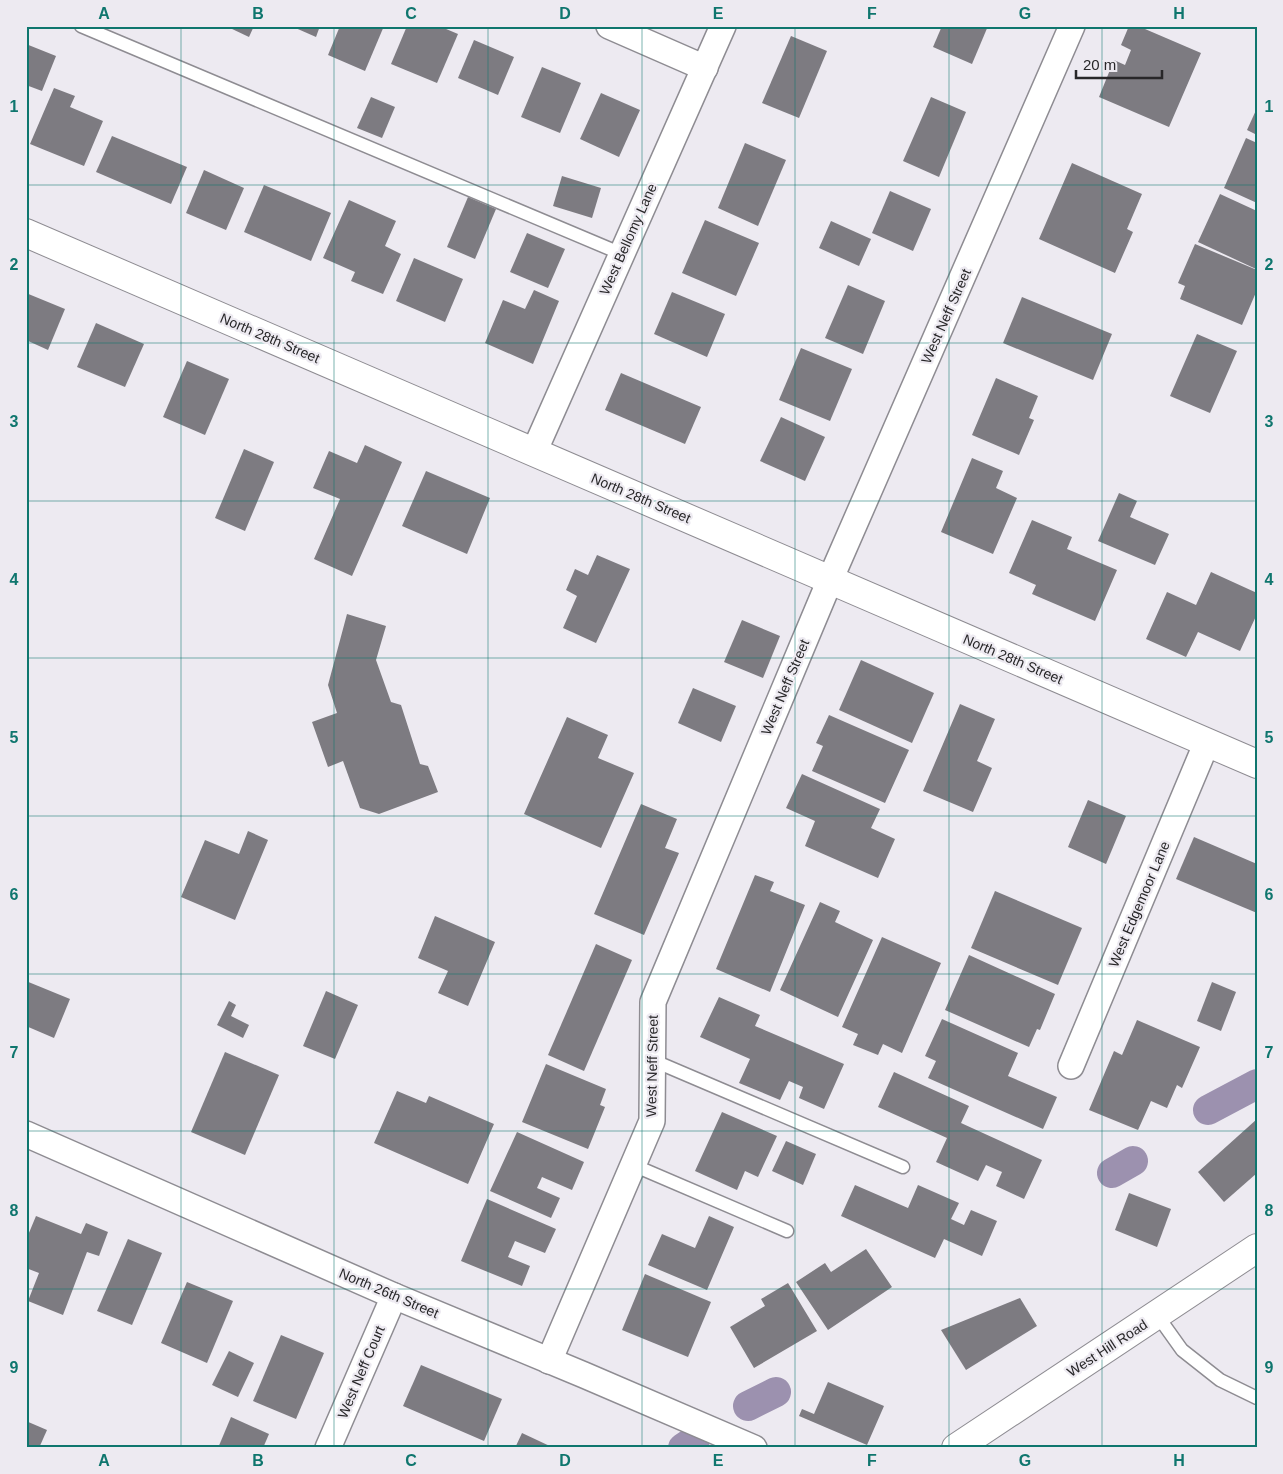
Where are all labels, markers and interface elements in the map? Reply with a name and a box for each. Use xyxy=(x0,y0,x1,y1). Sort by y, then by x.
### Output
text: A xyxy=(98,5,110,22)
text: B xyxy=(252,5,264,22)
text: C xyxy=(405,5,417,22)
text: D xyxy=(559,5,571,22)
text: E xyxy=(713,5,724,22)
text: F xyxy=(867,5,877,22)
text: G xyxy=(1019,5,1031,22)
text: H xyxy=(1173,5,1185,22)
scale bar xyxy=(1076,48,1162,80)
text: 20 m xyxy=(1083,56,1116,73)
text: 1 xyxy=(10,98,19,115)
text: 1 xyxy=(1265,98,1274,115)
street label: West Bellomy Lane xyxy=(596,181,660,297)
text: 2 xyxy=(10,256,19,273)
text: 2 xyxy=(1265,256,1274,273)
street label: West Neff Street xyxy=(918,266,974,366)
street label: North 28th Street xyxy=(218,310,322,366)
text: 3 xyxy=(10,413,19,430)
text: 3 xyxy=(1265,413,1274,430)
street label: North 28th Street xyxy=(589,470,693,526)
text: 4 xyxy=(10,571,19,588)
text: 4 xyxy=(1265,571,1274,588)
street label: North 28th Street xyxy=(961,631,1065,687)
street label: West Neff Street xyxy=(758,637,812,737)
text: 5 xyxy=(10,729,19,746)
text: 5 xyxy=(1265,729,1274,746)
street label: West Edgemoor Lane xyxy=(1105,838,1173,969)
text: 6 xyxy=(10,886,19,903)
text: 6 xyxy=(1265,886,1274,903)
street label: West Neff Street xyxy=(643,1015,661,1117)
text: 7 xyxy=(10,1044,19,1061)
text: 7 xyxy=(1265,1044,1274,1061)
text: 8 xyxy=(10,1202,19,1219)
text: 8 xyxy=(1265,1202,1274,1219)
street label: North 26th Street xyxy=(337,1265,441,1321)
street label: West Hill Road xyxy=(1064,1316,1150,1380)
street label: West Neff Court xyxy=(334,1323,388,1421)
text: 9 xyxy=(10,1359,19,1376)
text: 9 xyxy=(1265,1359,1274,1376)
text: A xyxy=(98,1452,110,1469)
text: B xyxy=(252,1452,264,1469)
text: C xyxy=(405,1452,417,1469)
text: D xyxy=(559,1452,571,1469)
text: E xyxy=(713,1452,724,1469)
text: F xyxy=(867,1452,877,1469)
text: G xyxy=(1019,1452,1031,1469)
text: H xyxy=(1173,1452,1185,1469)

